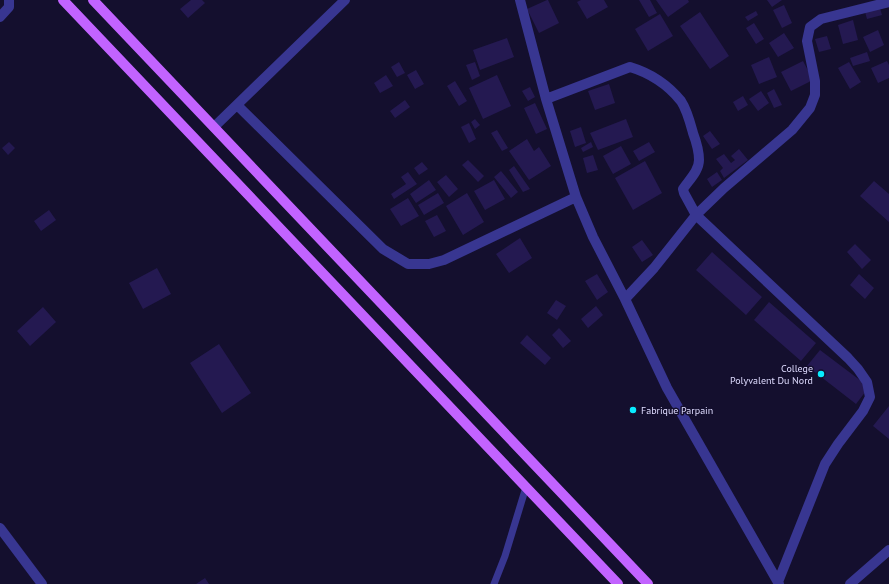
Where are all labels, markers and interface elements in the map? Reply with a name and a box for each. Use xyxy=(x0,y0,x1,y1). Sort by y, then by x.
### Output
place label: College Polyvalent Du Nord xyxy=(730,362,813,387)
marker: College Polyvalent Du Nord xyxy=(816,369,826,379)
place label: Fabrique Parpain xyxy=(641,404,713,417)
marker: Fabrique Parpain xyxy=(628,405,638,415)

